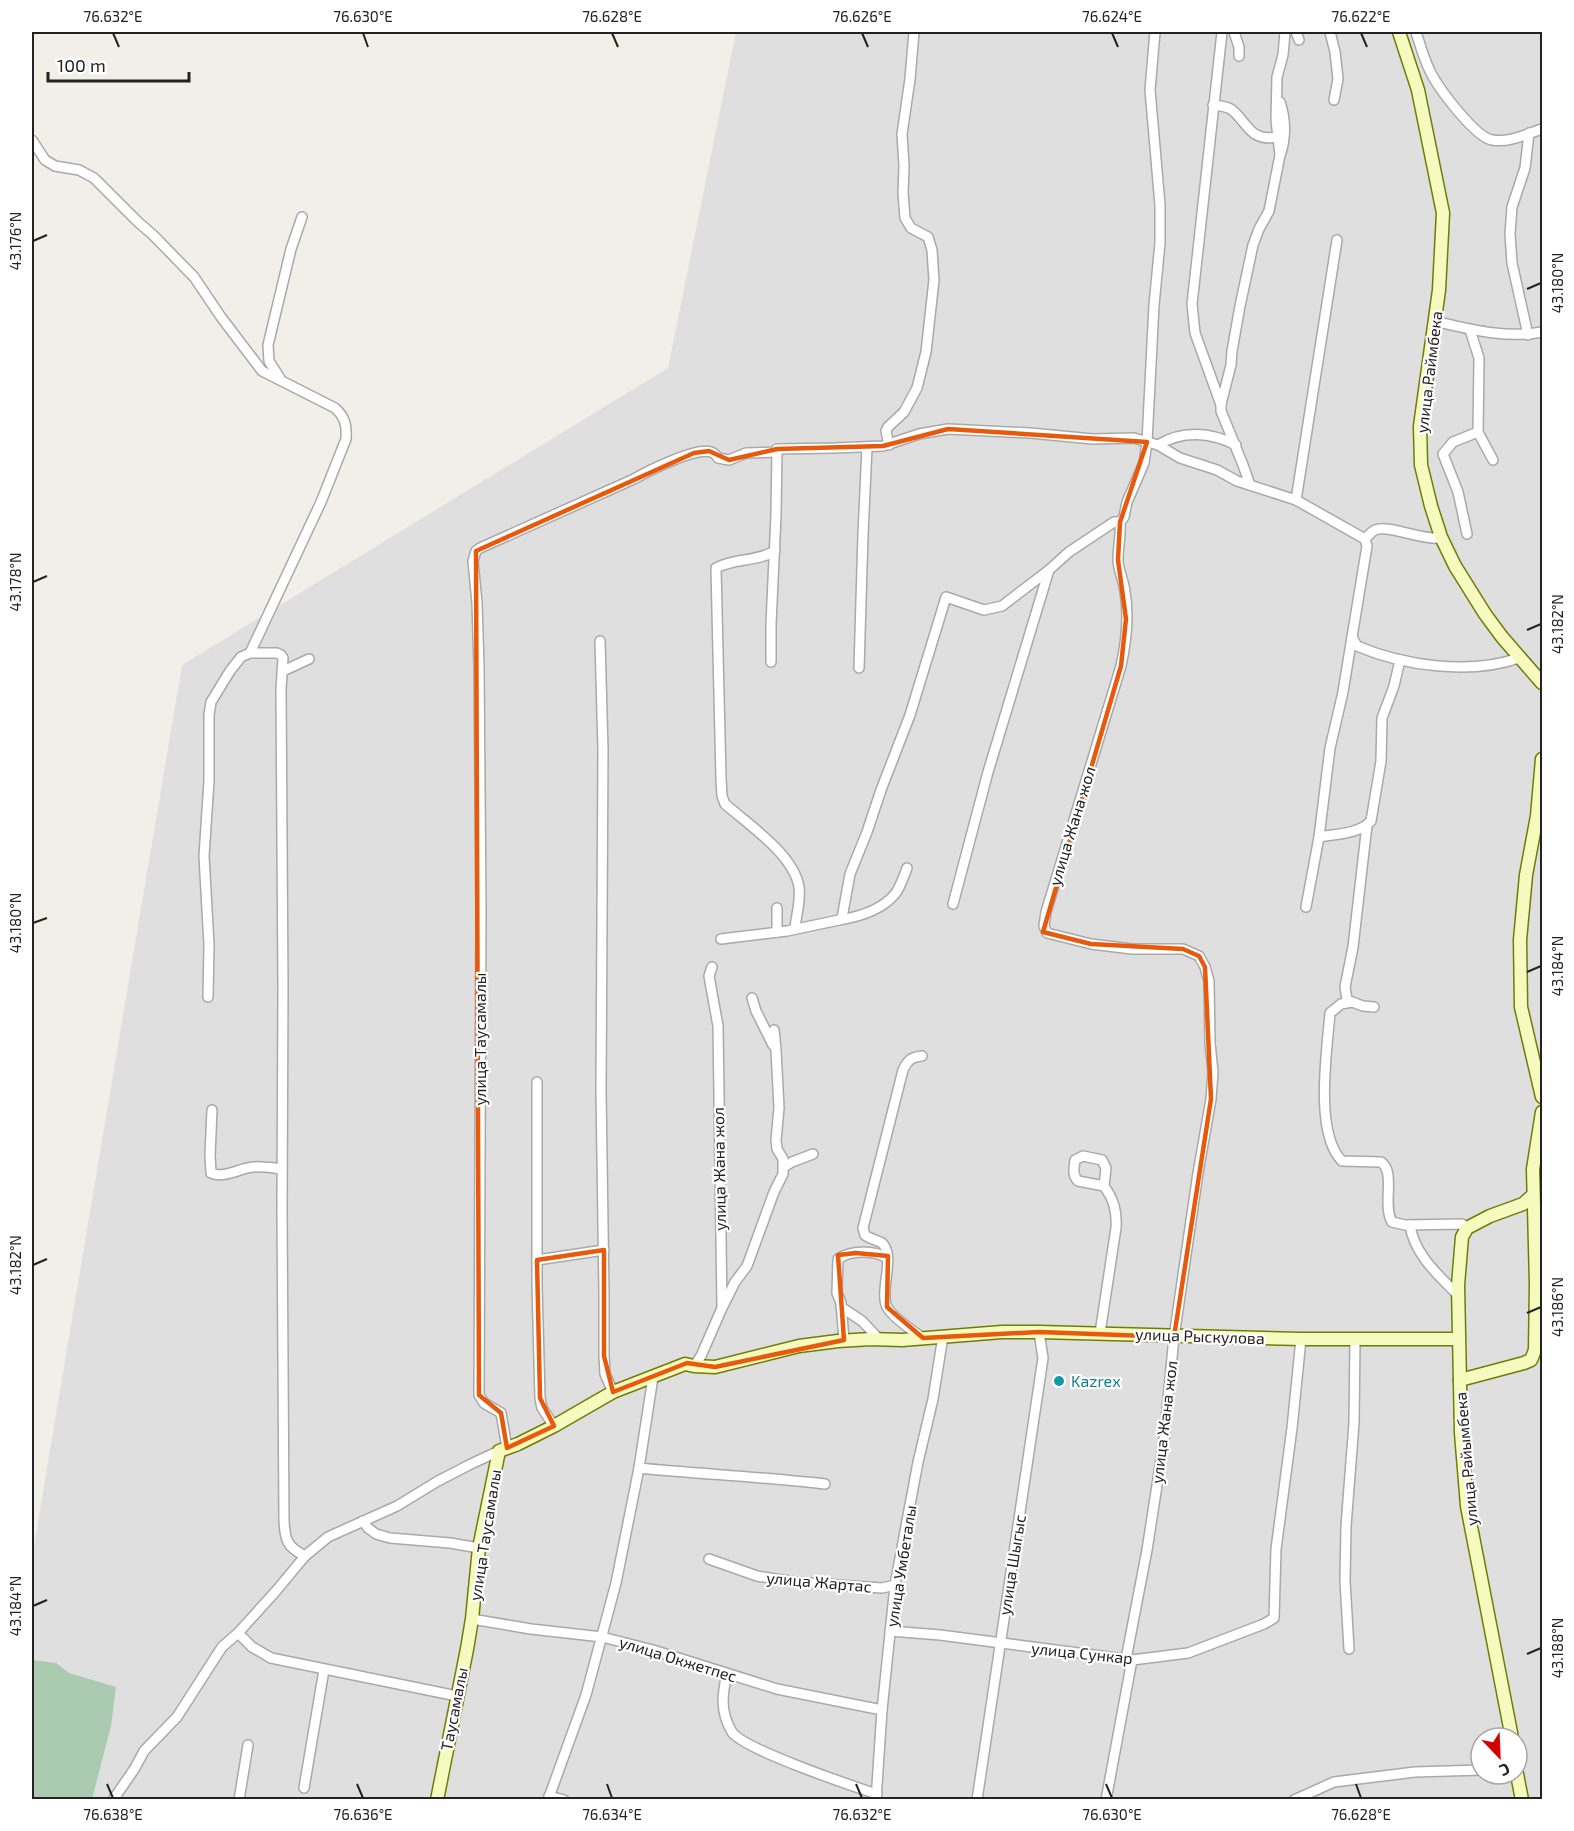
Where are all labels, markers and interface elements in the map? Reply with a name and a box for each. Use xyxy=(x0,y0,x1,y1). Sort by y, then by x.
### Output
text: 76.632°E xyxy=(84,7,142,25)
text: 76.630°E xyxy=(333,7,393,25)
text: 76.628°E xyxy=(582,7,642,25)
text: 76.626°E xyxy=(832,7,892,25)
text: 76.624°E xyxy=(1082,7,1142,25)
text: 76.622°E xyxy=(1332,7,1390,25)
scale bar xyxy=(48,45,189,83)
text: 100 m xyxy=(57,54,106,76)
text: 43.176°N xyxy=(6,212,24,270)
text: 43.180°N xyxy=(1548,253,1566,313)
street label: улица Раймбека xyxy=(1412,310,1446,434)
text: 43.178°N xyxy=(6,552,24,612)
text: 43.182°N xyxy=(1548,594,1566,654)
street label: улица Жана жол xyxy=(1044,764,1100,888)
text: 43.180°N xyxy=(6,893,24,953)
text: 43.184°N xyxy=(1548,936,1566,996)
street label: улица Таусамалы xyxy=(470,973,490,1105)
street label: улица Жана жол xyxy=(708,1107,730,1231)
text: 43.182°N xyxy=(6,1235,24,1295)
text: 43.186°N xyxy=(1548,1277,1566,1337)
street label: улица Рыскулова xyxy=(1135,1324,1265,1348)
street label: улица Жана жол xyxy=(1147,1359,1181,1485)
place label: Kazrex xyxy=(1071,1371,1121,1390)
marker: Kazrex xyxy=(1052,1374,1066,1388)
street label: улица Райымбека xyxy=(1450,1391,1482,1527)
street label: улица Таусамалы xyxy=(465,1468,505,1602)
street label: улица Умбеталы xyxy=(881,1504,921,1628)
street label: улица Шыгыс xyxy=(994,1513,1030,1617)
street label: улица Жартас xyxy=(766,1567,873,1597)
text: 43.184°N xyxy=(6,1576,24,1636)
text: 43.188°N xyxy=(1548,1618,1566,1678)
street label: улица Окжетпес xyxy=(617,1632,739,1686)
street label: улица Сункар xyxy=(1030,1638,1134,1668)
street label: Таусамалы xyxy=(436,1666,472,1752)
north arrow xyxy=(1469,1726,1529,1786)
text: С xyxy=(1497,1760,1513,1781)
text: 76.638°E xyxy=(83,1805,143,1823)
text: 76.636°E xyxy=(333,1805,393,1823)
text: 76.634°E xyxy=(582,1805,642,1823)
text: 76.632°E xyxy=(833,1805,891,1823)
text: 76.630°E xyxy=(1082,1805,1142,1823)
text: 76.628°E xyxy=(1331,1805,1391,1823)

